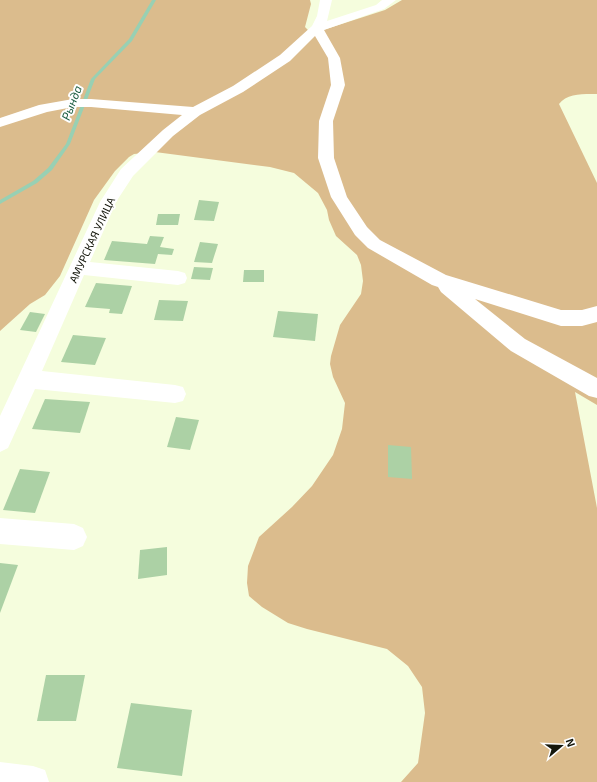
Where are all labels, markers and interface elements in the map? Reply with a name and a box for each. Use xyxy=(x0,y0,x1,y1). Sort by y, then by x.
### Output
water label: Рында xyxy=(58,83,84,122)
street label: АМУРСКАЯ УЛИЦА xyxy=(66,195,117,285)
north arrow xyxy=(541,726,581,766)
text: N xyxy=(563,737,578,749)

